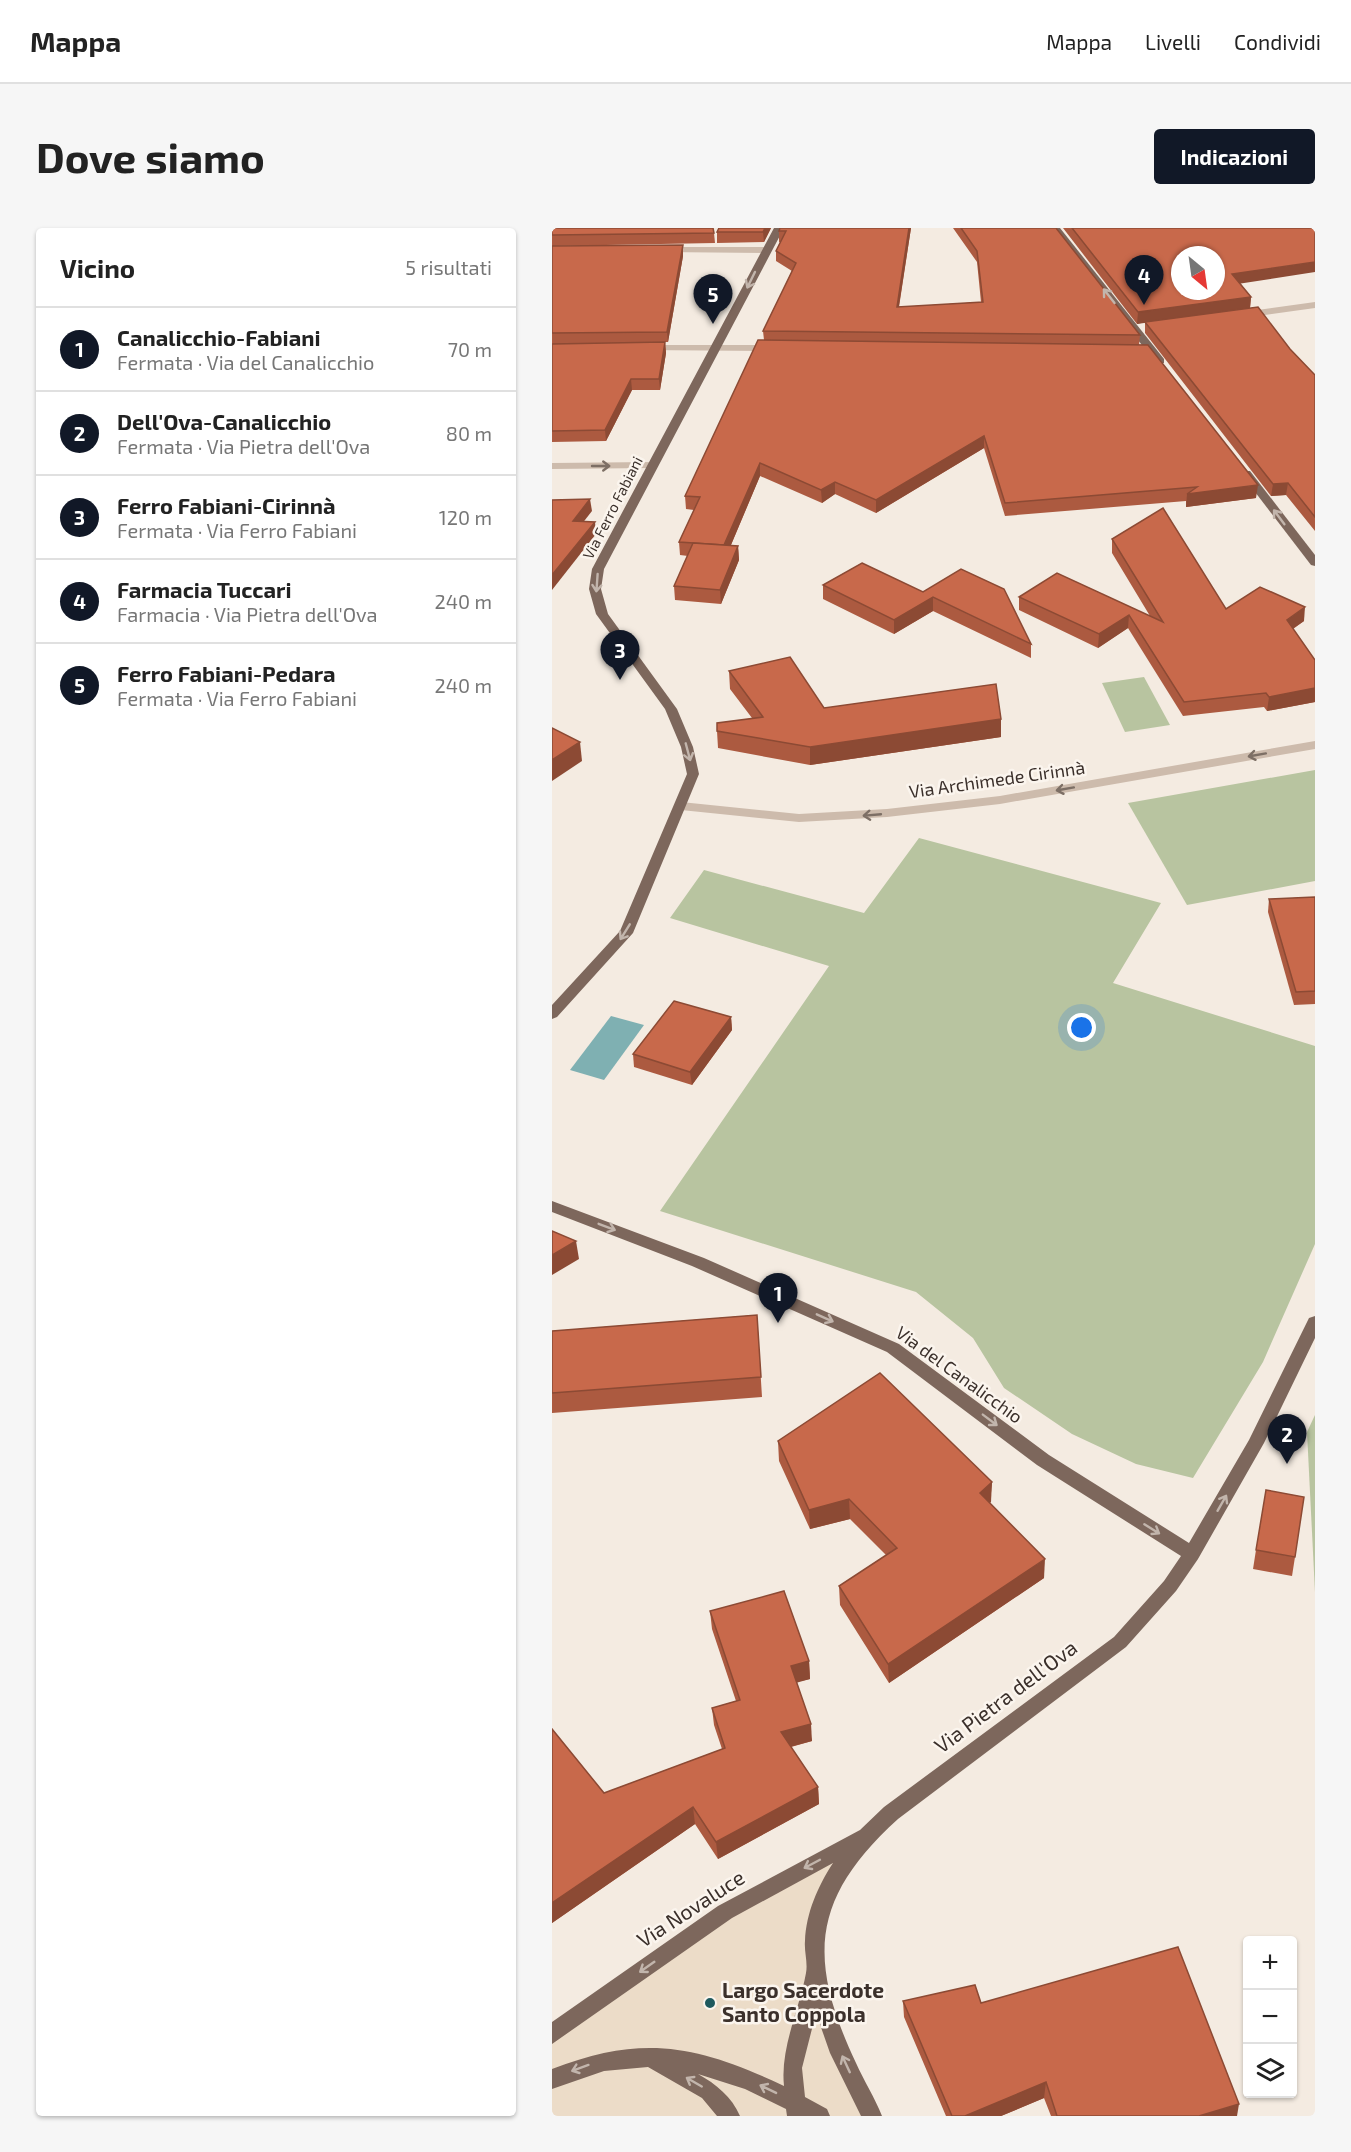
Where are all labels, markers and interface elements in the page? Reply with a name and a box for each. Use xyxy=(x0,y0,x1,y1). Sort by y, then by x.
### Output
text: Mappa xyxy=(30,24,121,58)
text: Mappa xyxy=(1046,29,1112,54)
text: Livelli xyxy=(1145,29,1201,54)
text: Condividi xyxy=(1234,29,1321,54)
button: Indicazioni xyxy=(1154,129,1315,184)
text: Dove siamo xyxy=(36,131,265,181)
north arrow xyxy=(1171,246,1225,300)
text: Vicino xyxy=(60,252,135,283)
text: 5 risultati xyxy=(405,255,492,279)
pin: 4 xyxy=(1124,256,1164,305)
one-way arrow xyxy=(745,270,756,288)
pin: 5 xyxy=(694,274,732,324)
one-way arrow xyxy=(1103,288,1116,304)
text: Canalicchio-Fabiani xyxy=(117,324,320,350)
text: 1 xyxy=(75,337,84,361)
text: 70 m xyxy=(448,337,492,361)
text: Fermata · Via del Canalicchio xyxy=(117,350,374,374)
text: Dell'Ova-Canalicchio xyxy=(117,408,331,434)
text: 2 xyxy=(74,421,85,445)
text: 80 m xyxy=(446,421,492,445)
text: Fermata · Via Pietra dell'Ova xyxy=(117,434,370,458)
street label: Via Ferro Fabiani xyxy=(578,453,646,562)
one-way arrow xyxy=(591,460,611,471)
text: Ferro Fabiani-Cirinnà xyxy=(117,492,336,518)
text: 3 xyxy=(74,505,85,529)
text: 120 m xyxy=(439,505,492,529)
one-way arrow xyxy=(1273,509,1286,525)
text: Fermata · Via Ferro Fabiani xyxy=(117,518,357,542)
one-way arrow xyxy=(591,573,602,593)
text: Farmacia Tuccari xyxy=(117,576,292,602)
text: 4 xyxy=(73,589,86,613)
text: 240 m xyxy=(434,589,492,613)
text: Farmacia · Via Pietra dell'Ova xyxy=(117,602,378,626)
pin: 3 xyxy=(600,630,640,680)
text: Ferro Fabiani-Pedara xyxy=(117,660,336,686)
text: 5 xyxy=(74,673,85,697)
text: 240 m xyxy=(434,673,492,697)
text: Fermata · Via Ferro Fabiani xyxy=(117,686,357,710)
one-way arrow xyxy=(682,742,694,761)
one-way arrow xyxy=(1248,750,1268,761)
street label: Via Archimede Cirinnà xyxy=(907,756,1086,802)
one-way arrow xyxy=(1056,784,1076,795)
one-way arrow xyxy=(863,810,883,821)
one-way arrow xyxy=(618,923,631,940)
your location xyxy=(1067,1013,1096,1042)
one-way arrow xyxy=(597,1222,615,1233)
pin: 1 xyxy=(758,1274,798,1323)
one-way arrow xyxy=(816,1313,834,1324)
street label: Via del Canalicchio xyxy=(892,1321,1027,1428)
one-way arrow xyxy=(981,1414,997,1427)
pin: 2 xyxy=(1268,1414,1306,1464)
one-way arrow xyxy=(1216,1495,1228,1512)
one-way arrow xyxy=(1143,1523,1160,1535)
street label: Via Pietra dell'Ova xyxy=(929,1634,1081,1758)
one-way arrow xyxy=(804,1858,821,1870)
street label: Via Novaluce xyxy=(632,1864,749,1952)
map controls xyxy=(1243,1936,1297,2098)
button: + xyxy=(1243,1936,1297,1990)
one-way arrow xyxy=(639,1961,656,1973)
place label: Largo Sacerdote Santo Coppola xyxy=(722,1977,884,2026)
button: − xyxy=(1243,1990,1297,2044)
marker: Largo Sacerdote Santo Coppola xyxy=(703,1996,717,2010)
button: layers xyxy=(1243,2044,1297,2098)
one-way arrow xyxy=(840,2055,852,2073)
one-way arrow xyxy=(571,2064,590,2075)
one-way arrow xyxy=(685,2076,702,2088)
one-way arrow xyxy=(760,2083,778,2095)

